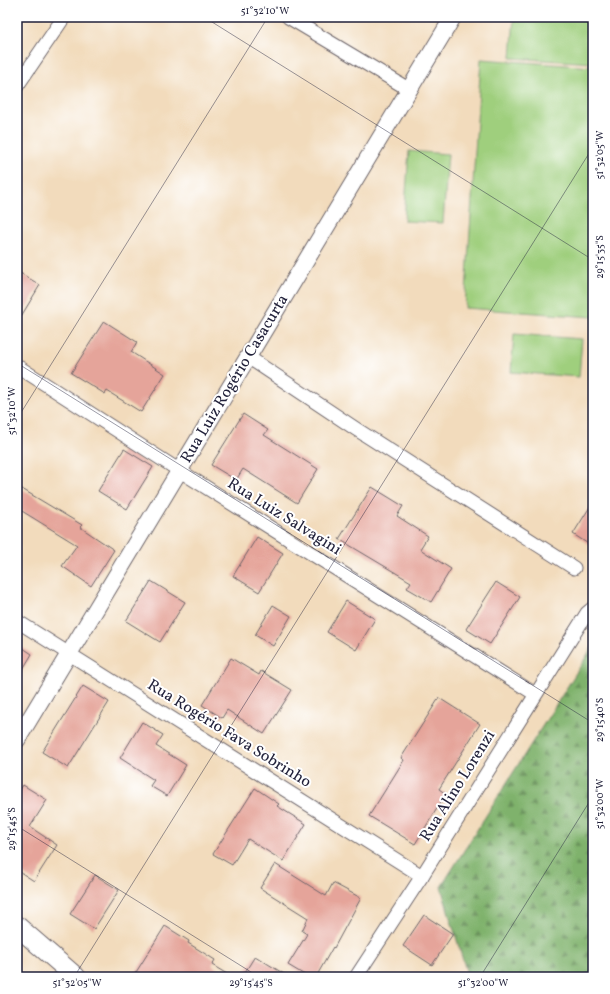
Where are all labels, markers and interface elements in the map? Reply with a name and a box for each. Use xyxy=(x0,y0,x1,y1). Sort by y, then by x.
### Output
text: 51°32'10"W xyxy=(241,4,289,18)
text: 51°32'05"W xyxy=(593,130,607,180)
text: 29°15'35"S xyxy=(593,235,607,279)
street label: Rua Luiz Rogério Casacurta xyxy=(176,291,294,467)
text: 51°32'10"W xyxy=(5,387,19,435)
street label: Rua Luiz Salvagini xyxy=(223,473,345,561)
street label: Rua Rogério Fava Sobrinho xyxy=(143,674,315,794)
text: 29°15'40"S xyxy=(593,698,607,742)
street label: Rua Alino Lorenzi xyxy=(415,726,501,846)
text: 51°32'00"W xyxy=(593,779,607,829)
text: 29°15'45"S xyxy=(5,807,19,851)
text: 51°32'05"W xyxy=(52,976,102,990)
text: 29°15'45"S xyxy=(229,976,273,990)
text: 51°32'00"W xyxy=(458,976,508,990)

